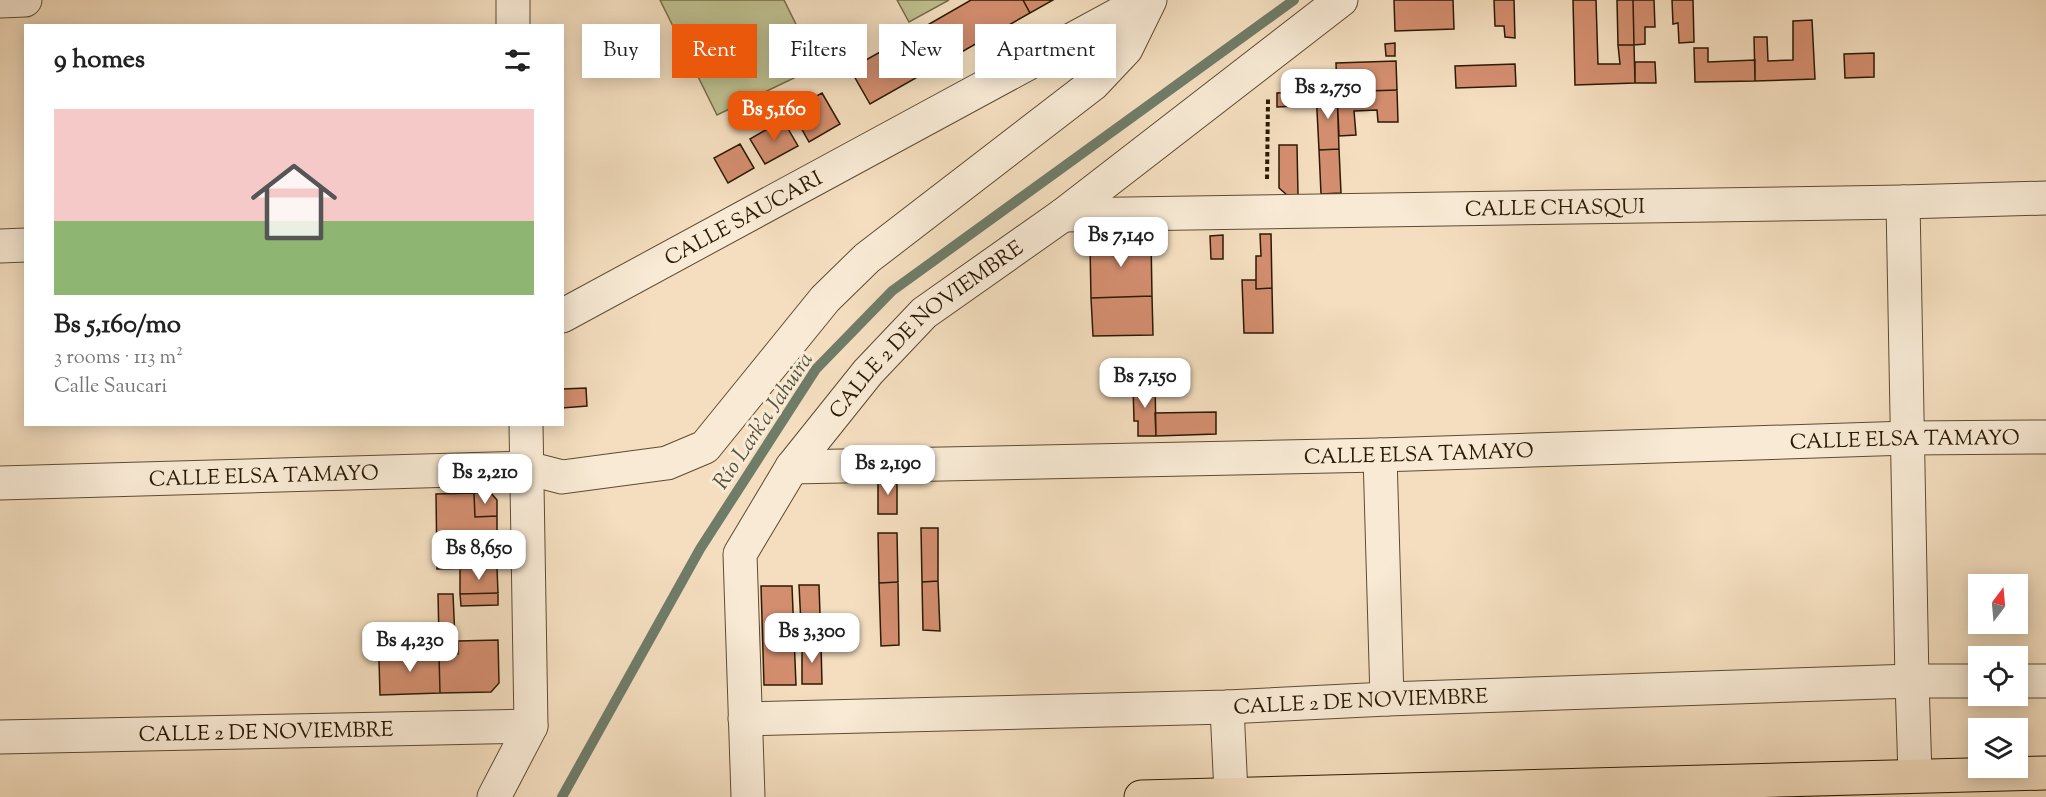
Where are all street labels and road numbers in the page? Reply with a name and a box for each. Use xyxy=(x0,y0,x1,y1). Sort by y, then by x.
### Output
street label: CALLE SAUCARI xyxy=(660,165,828,275)
street label: CALLE CHASQUI xyxy=(1465,193,1645,226)
street label: CALLE 2 DE NOVIEMBRE xyxy=(823,234,1030,426)
street label: CALLE ELSA TAMAYO xyxy=(1789,424,2020,459)
street label: CALLE ELSA TAMAYO xyxy=(1304,437,1534,474)
street label: CALLE ELSA TAMAYO xyxy=(149,459,379,496)
street label: CALLE 2 DE NOVIEMBRE xyxy=(1233,683,1489,724)
street label: CALLE 2 DE NOVIEMBRE xyxy=(138,716,394,751)

